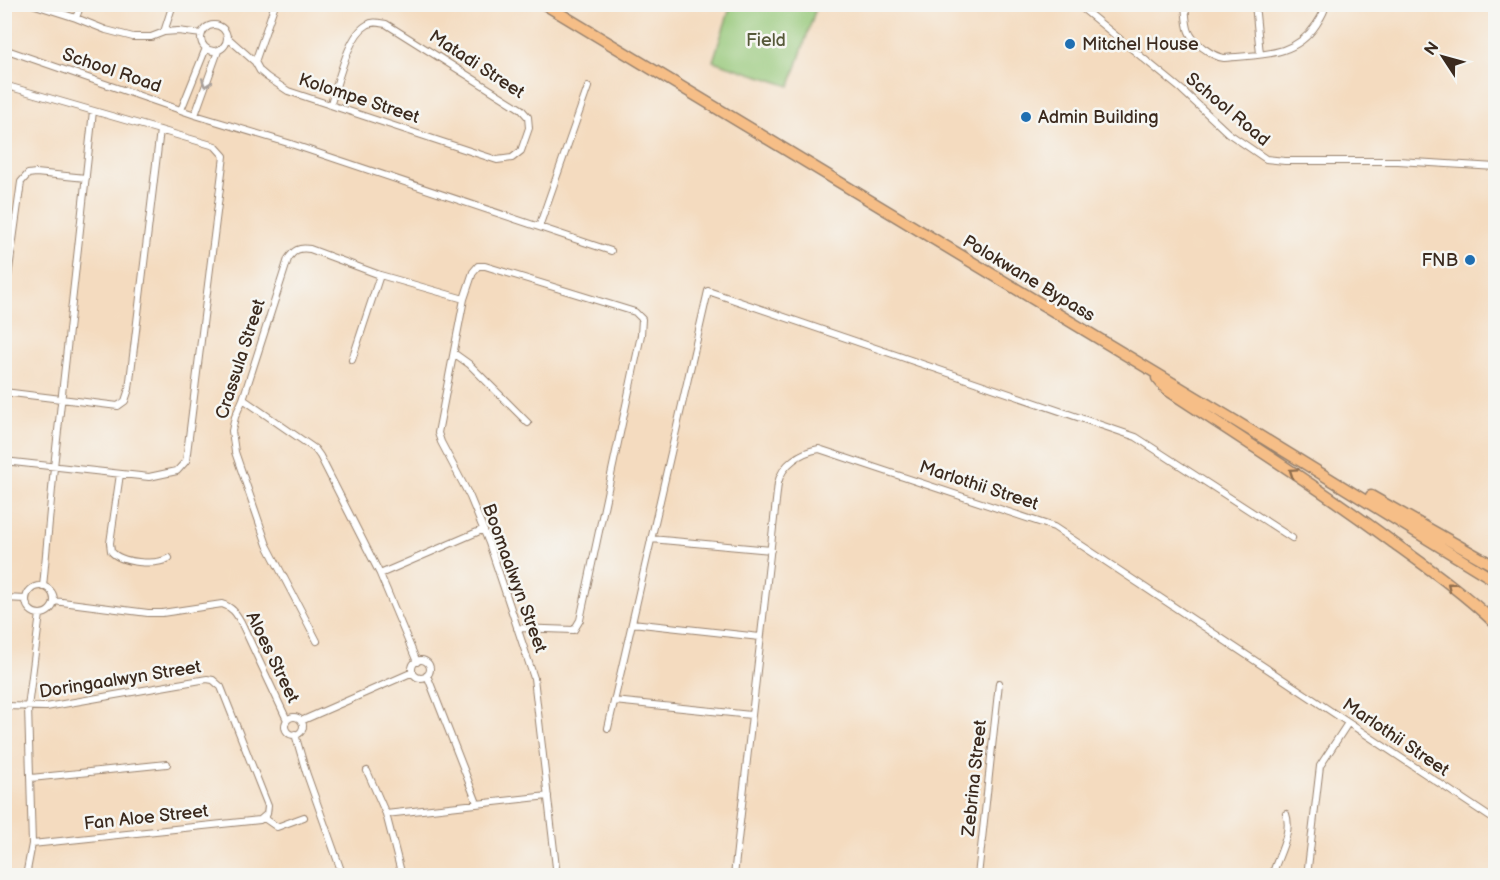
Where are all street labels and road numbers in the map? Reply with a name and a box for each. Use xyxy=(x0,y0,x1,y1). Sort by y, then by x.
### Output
street label: Matadi Street xyxy=(425,26,529,103)
street label: School Road xyxy=(60,44,164,97)
street label: School Road xyxy=(1181,68,1274,151)
street label: Kolompe Street xyxy=(296,69,422,128)
street label: Polokwane Bypass xyxy=(959,231,1099,326)
street label: Crassula Street xyxy=(211,296,270,422)
street label: Marlothii Street xyxy=(917,456,1041,515)
street label: Boomaalwyn Street xyxy=(478,501,551,656)
street label: Aloes Street xyxy=(241,608,304,707)
street label: Doringaalwyn Street xyxy=(38,656,203,703)
street label: Marlothii Street xyxy=(1338,694,1453,781)
street label: Zebrina Street xyxy=(958,718,991,838)
street label: Fan Aloe Street xyxy=(83,800,210,834)

